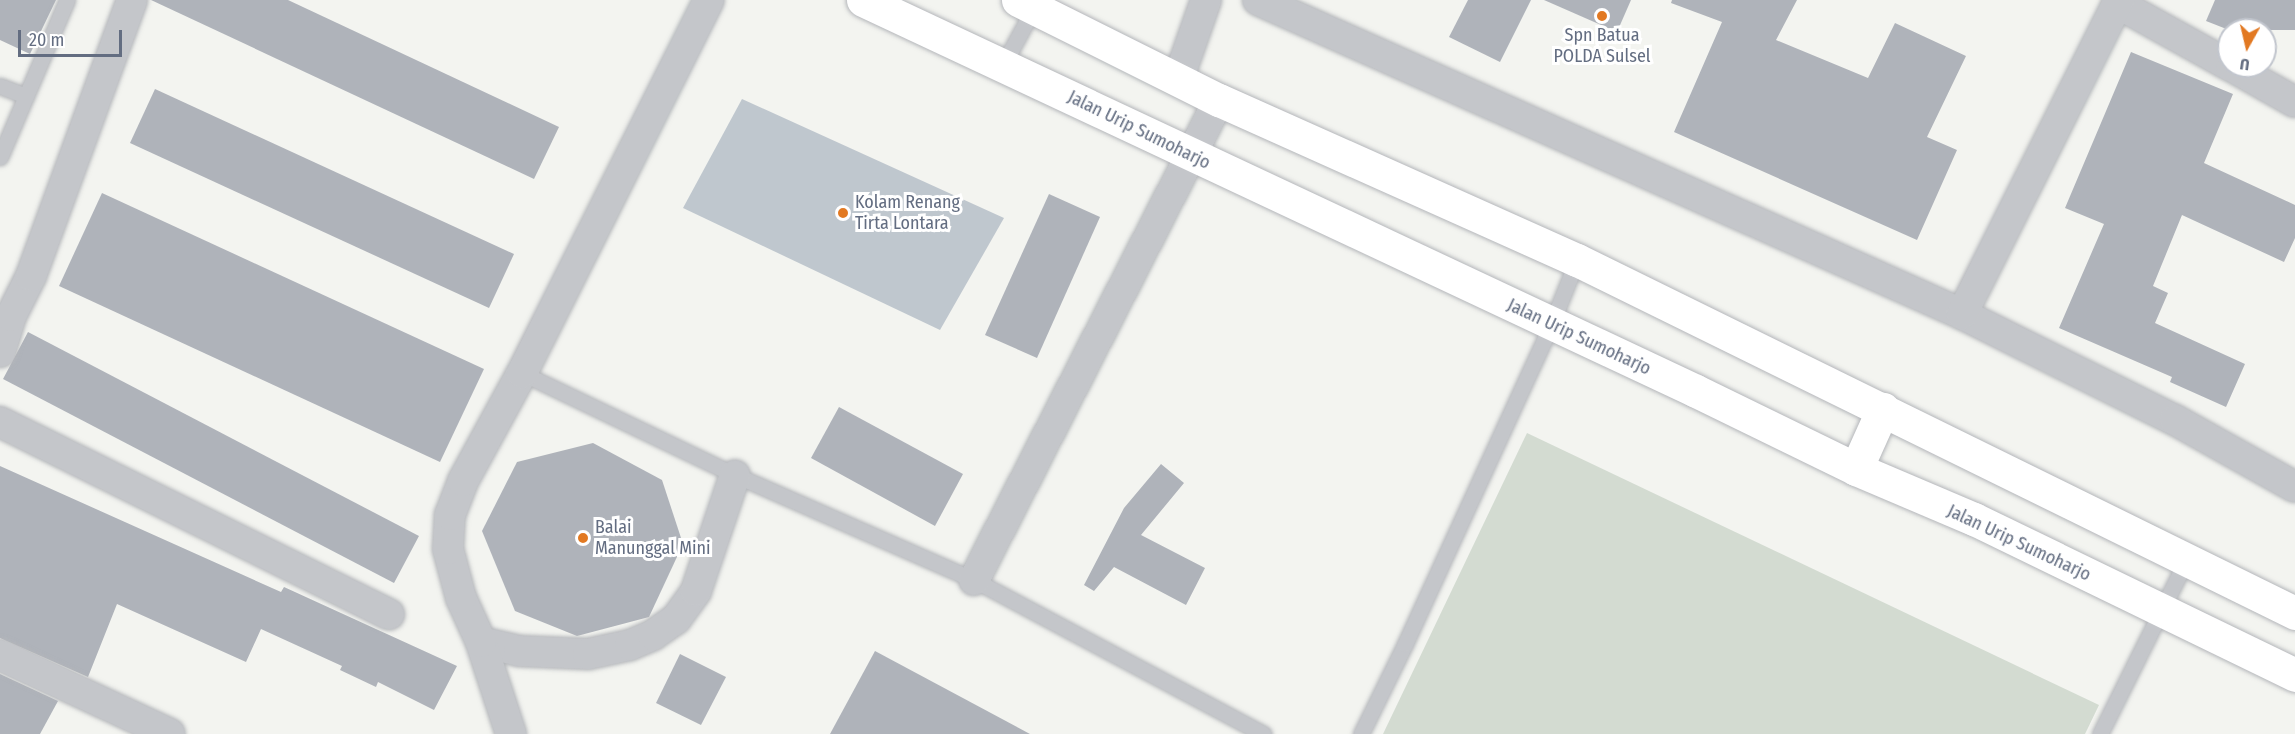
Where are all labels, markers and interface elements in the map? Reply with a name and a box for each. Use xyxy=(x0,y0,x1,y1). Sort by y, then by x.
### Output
marker: Spn Batua POLDA Sulsel xyxy=(1595,9,1609,23)
scale bar xyxy=(21,18,124,56)
north arrow xyxy=(2217,18,2277,78)
place label: Spn Batua POLDA Sulsel xyxy=(1553,25,1651,68)
text: 20 m xyxy=(29,29,64,51)
text: U xyxy=(2239,54,2251,74)
street label: Jalan Urip Sumoharjo xyxy=(1064,86,1214,174)
place label: Kolam Renang Tirta Lontara xyxy=(855,192,960,234)
marker: Kolam Renang Tirta Lontara xyxy=(836,206,850,220)
street label: Jalan Urip Sumoharjo xyxy=(1504,294,1654,380)
street label: Jalan Urip Sumoharjo xyxy=(1944,500,2094,586)
place label: Balai Manunggal Mini xyxy=(595,517,711,560)
marker: Balai Manunggal Mini xyxy=(576,531,590,545)

